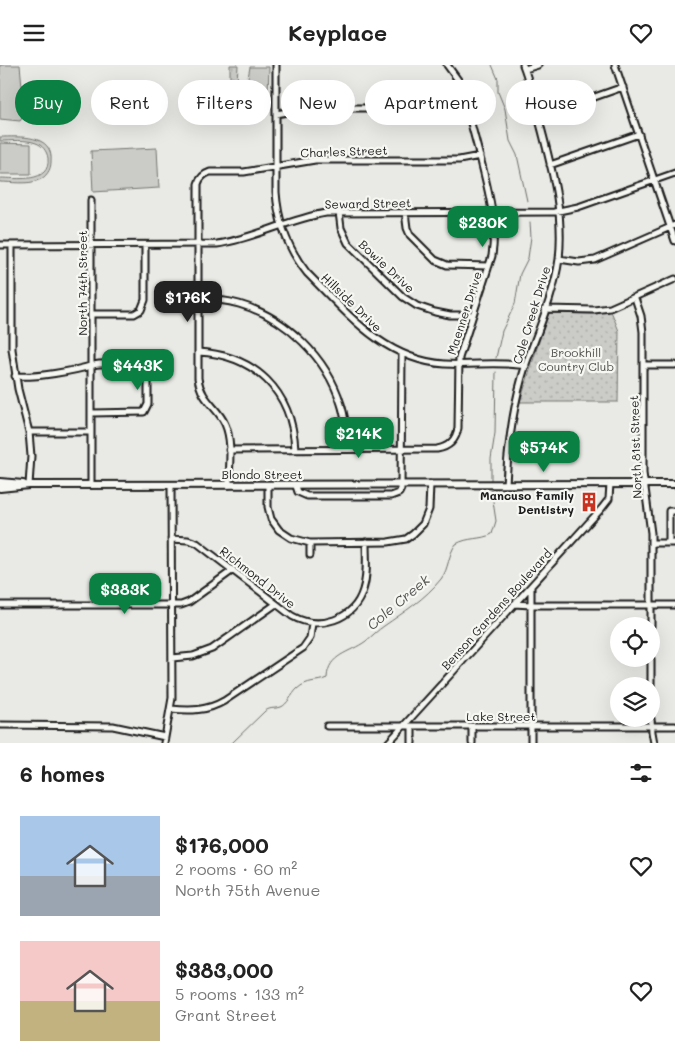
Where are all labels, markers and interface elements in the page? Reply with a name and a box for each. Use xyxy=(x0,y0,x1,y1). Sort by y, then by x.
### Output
text: Keyplace xyxy=(288,18,387,47)
icon: menu xyxy=(20,19,48,47)
icon: heart xyxy=(627,19,655,47)
chip: Buy xyxy=(15,80,81,125)
chip: Rent xyxy=(91,80,168,125)
chip: Filters xyxy=(178,80,271,125)
chip: New xyxy=(281,80,355,125)
chip: Apartment xyxy=(365,80,496,125)
chip: House xyxy=(506,80,596,125)
street label: Charles Street xyxy=(300,141,388,161)
street label: Seward Street xyxy=(325,194,411,212)
pin: $230K xyxy=(448,205,518,248)
text: $230K xyxy=(458,211,508,232)
street label: North 74th Street xyxy=(74,230,90,336)
street label: Bowie Drive xyxy=(356,236,418,296)
street label: Cole Creek Drive xyxy=(509,264,553,366)
street label: Hillside Drive xyxy=(318,269,386,335)
street label: Maenner Drive xyxy=(443,269,485,357)
pin: $176K xyxy=(153,281,223,323)
text: $176K xyxy=(165,286,211,307)
park label: Brookhill Country Club xyxy=(538,344,614,374)
pin: $443K xyxy=(103,349,173,391)
text: $443K xyxy=(113,354,163,375)
street label: North 81st Street xyxy=(625,395,645,499)
pin: $214K xyxy=(324,417,394,459)
text: $214K xyxy=(336,422,382,443)
pin: $574K xyxy=(509,431,579,473)
text: $574K xyxy=(520,436,568,457)
street label: Blondo Street xyxy=(222,466,303,482)
place label: Mancuso Family Dentistry xyxy=(480,487,574,517)
building icon: Mancuso Family Dentistry xyxy=(578,491,600,513)
street label: Richmond Drive xyxy=(217,542,299,612)
street label: Benson Gardens Boulevard xyxy=(437,545,555,673)
water label: Cole Creek xyxy=(362,570,434,634)
pin: $383K xyxy=(90,573,160,615)
text: $383K xyxy=(100,578,150,599)
map controls xyxy=(610,617,660,727)
button: locate xyxy=(610,617,660,667)
button: layers xyxy=(610,677,660,727)
street label: Lake Street xyxy=(466,708,536,724)
icon: filters xyxy=(627,759,655,787)
text: 6 homes xyxy=(20,760,105,787)
text: $176,000 xyxy=(175,831,269,858)
icon: home xyxy=(60,836,120,896)
icon: heart xyxy=(627,852,655,880)
text: 2 rooms · 60 m² xyxy=(175,858,297,879)
text: North 75th Avenue xyxy=(175,879,320,900)
text: $383,000 xyxy=(175,956,273,983)
icon: home xyxy=(60,961,120,1021)
icon: heart xyxy=(627,977,655,1005)
text: 5 rooms · 133 m² xyxy=(175,983,304,1004)
text: Grant Street xyxy=(175,1004,277,1025)

